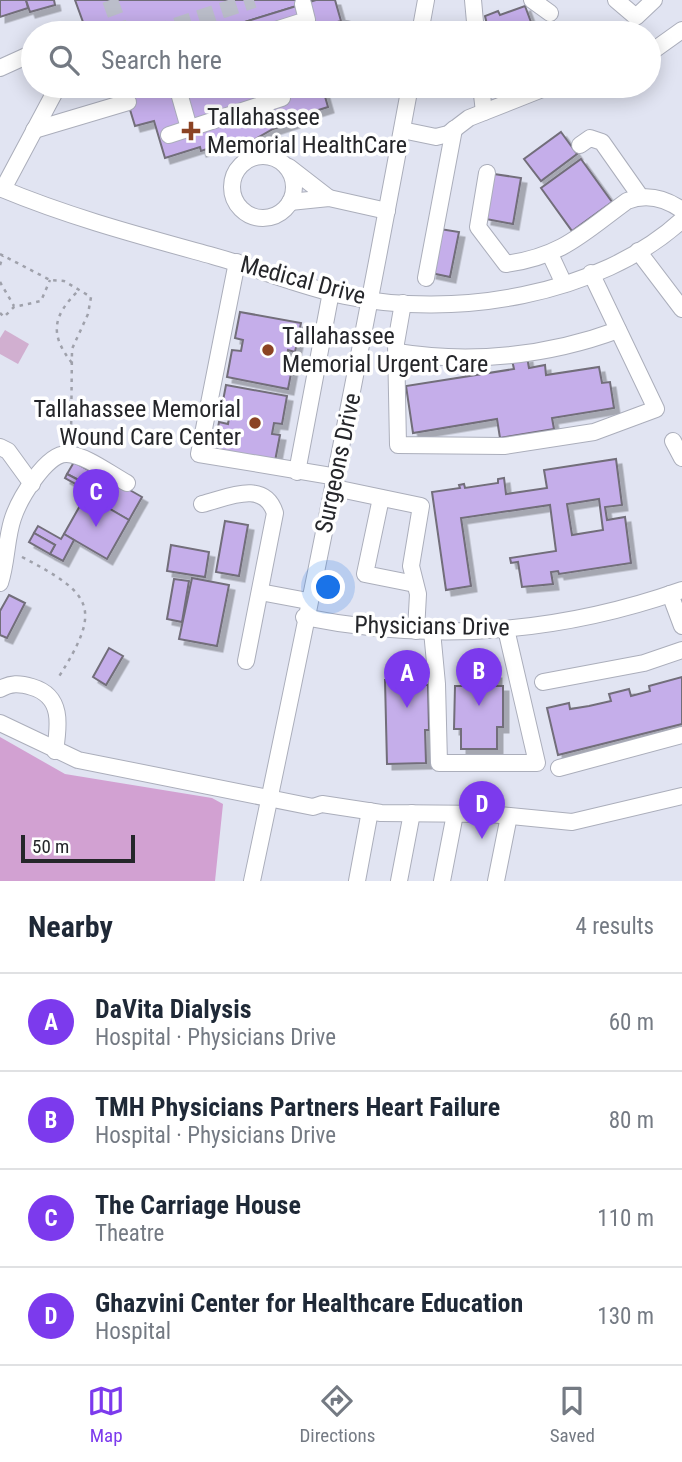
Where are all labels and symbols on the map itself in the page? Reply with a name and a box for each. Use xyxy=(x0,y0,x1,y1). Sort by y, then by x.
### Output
place label: Tallahassee Memorial HealthCare xyxy=(207,103,407,159)
marker: Tallahassee Memorial HealthCare xyxy=(181,121,201,141)
street label: Medical Drive xyxy=(237,250,369,310)
place label: Tallahassee Memorial Urgent Care xyxy=(282,322,488,378)
marker: Tallahassee Memorial Urgent Care xyxy=(260,342,276,358)
street label: Surgeons Drive xyxy=(310,391,366,535)
place label: Tallahassee Memorial Wound Care Center xyxy=(34,395,241,451)
marker: Tallahassee Memorial Wound Care Center xyxy=(247,415,263,431)
pin: C xyxy=(73,469,119,527)
your location xyxy=(311,570,345,604)
street label: Physicians Drive xyxy=(354,611,510,641)
pin: B xyxy=(456,648,502,706)
pin: A xyxy=(384,650,430,708)
pin: D xyxy=(459,781,505,839)
scale bar xyxy=(21,832,135,864)

